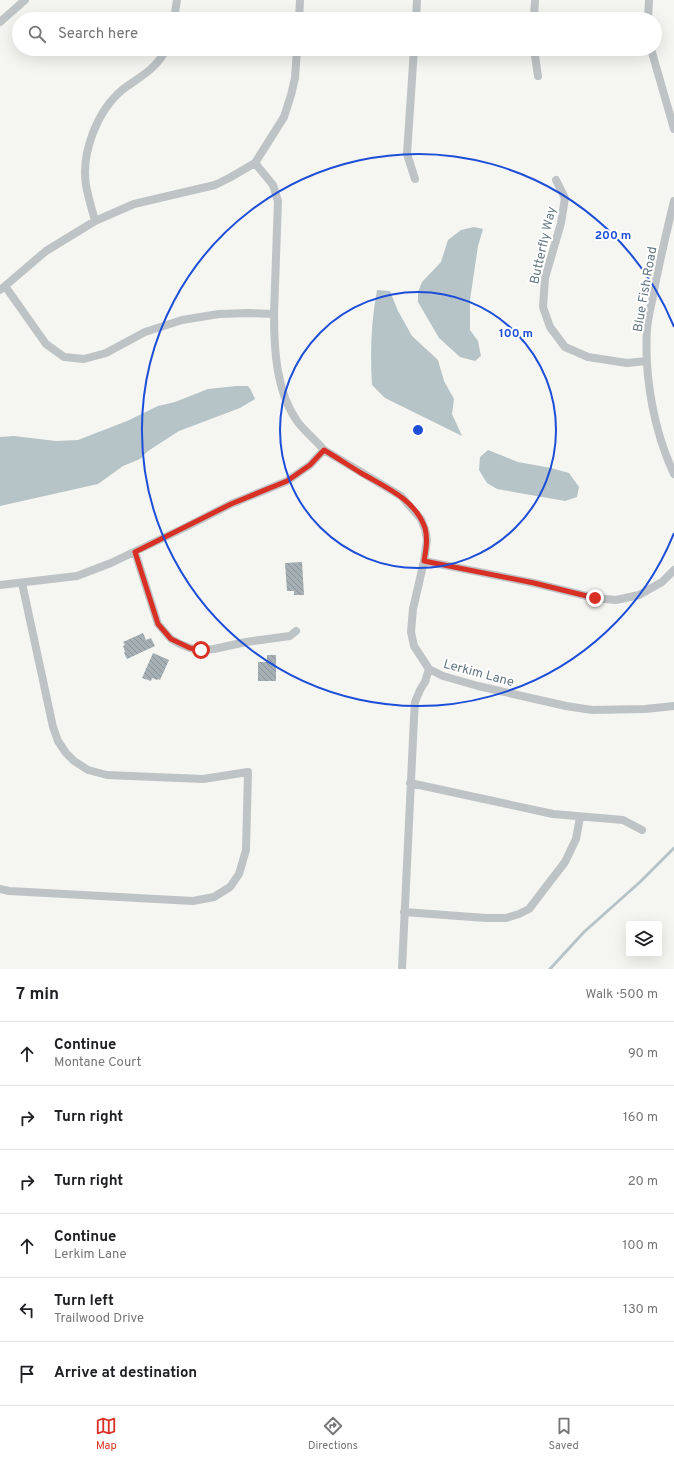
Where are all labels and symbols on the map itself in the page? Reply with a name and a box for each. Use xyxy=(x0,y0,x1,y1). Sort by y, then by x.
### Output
street label: Butterfly Way xyxy=(527,205,561,286)
text: 200 m xyxy=(595,228,631,244)
street label: Blue Fish Road xyxy=(631,245,661,333)
text: 100 m xyxy=(499,326,533,342)
centre of rings xyxy=(411,423,425,437)
route end xyxy=(586,589,604,607)
route start xyxy=(192,641,210,659)
street label: Lerkim Lane xyxy=(441,657,516,691)

